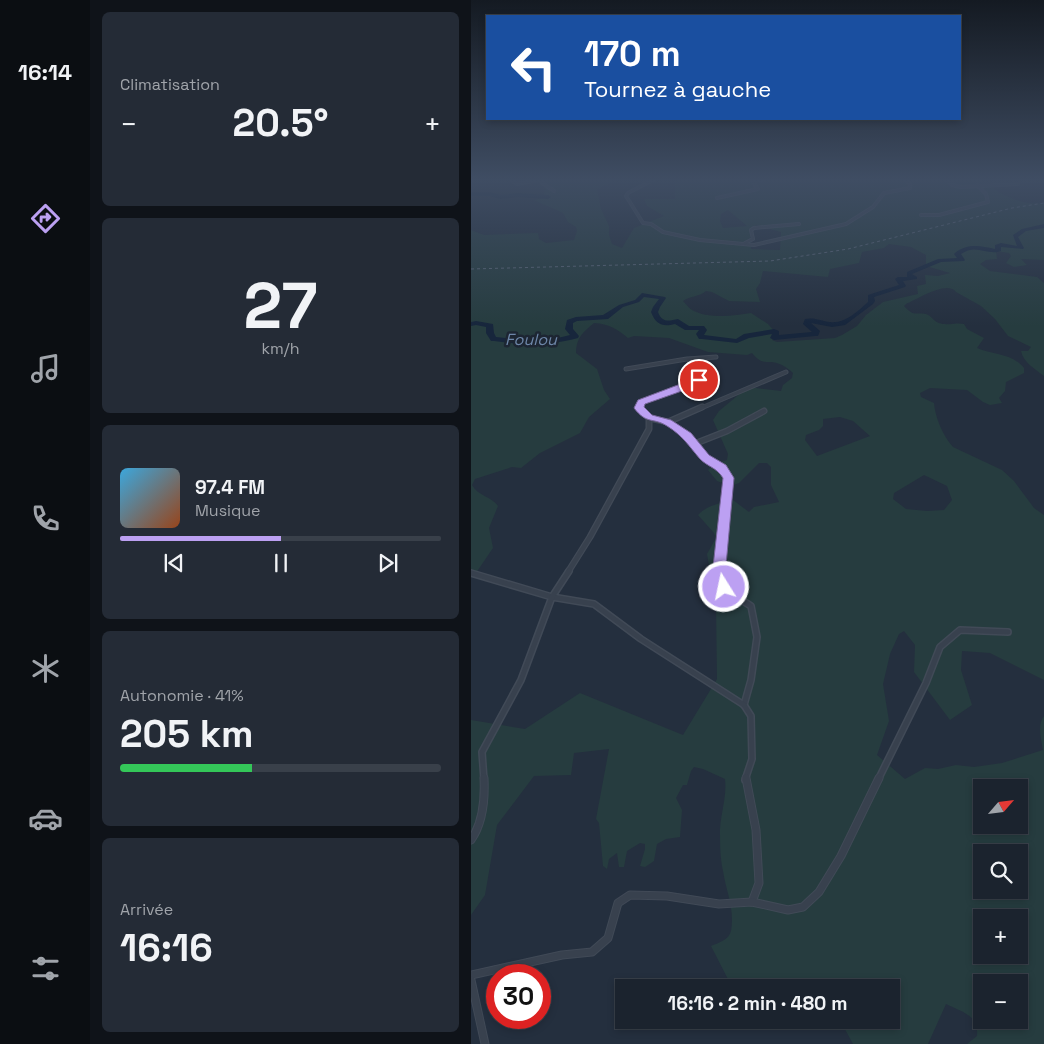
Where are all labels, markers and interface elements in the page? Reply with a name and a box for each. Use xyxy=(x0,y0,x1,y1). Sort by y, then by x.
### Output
text: 170 m xyxy=(584,32,681,76)
icon: left xyxy=(501,35,566,100)
text: 16:14 xyxy=(18,58,72,86)
text: Climatisation xyxy=(120,74,220,95)
text: Tournez à gauche xyxy=(584,75,771,103)
text: 20.5° xyxy=(233,99,328,147)
text: − xyxy=(120,106,137,142)
text: + xyxy=(424,106,441,142)
icon: directions xyxy=(28,201,63,236)
text: 27 xyxy=(244,264,317,347)
water label: Foulou xyxy=(505,329,558,350)
text: km/h xyxy=(261,338,300,359)
icon: music xyxy=(28,351,63,386)
pin xyxy=(678,359,720,401)
icon: arrive xyxy=(685,366,713,394)
text: 97.4 FM xyxy=(195,475,265,500)
text: Musique xyxy=(195,500,261,521)
icon: phone xyxy=(28,501,63,536)
icon: previous xyxy=(160,549,188,577)
icon: pause xyxy=(267,549,295,577)
icon: next xyxy=(374,549,402,577)
position arrow xyxy=(697,560,749,612)
icon: climate xyxy=(28,651,63,686)
text: Autonomie · 41% xyxy=(120,685,244,706)
text: 205 km xyxy=(120,710,254,758)
north arrow xyxy=(973,779,1029,834)
map controls xyxy=(973,779,1028,1029)
icon: car xyxy=(28,801,63,836)
button: search xyxy=(973,844,1028,899)
text: Arrivée xyxy=(120,899,173,920)
button: + xyxy=(973,909,1028,964)
text: 16:16 xyxy=(120,924,213,972)
icon: filters xyxy=(28,951,63,986)
speed limit sign: 30 xyxy=(486,964,551,1029)
button: − xyxy=(973,974,1028,1029)
text: 16:16 · 2 min · 480 m xyxy=(668,991,847,1016)

